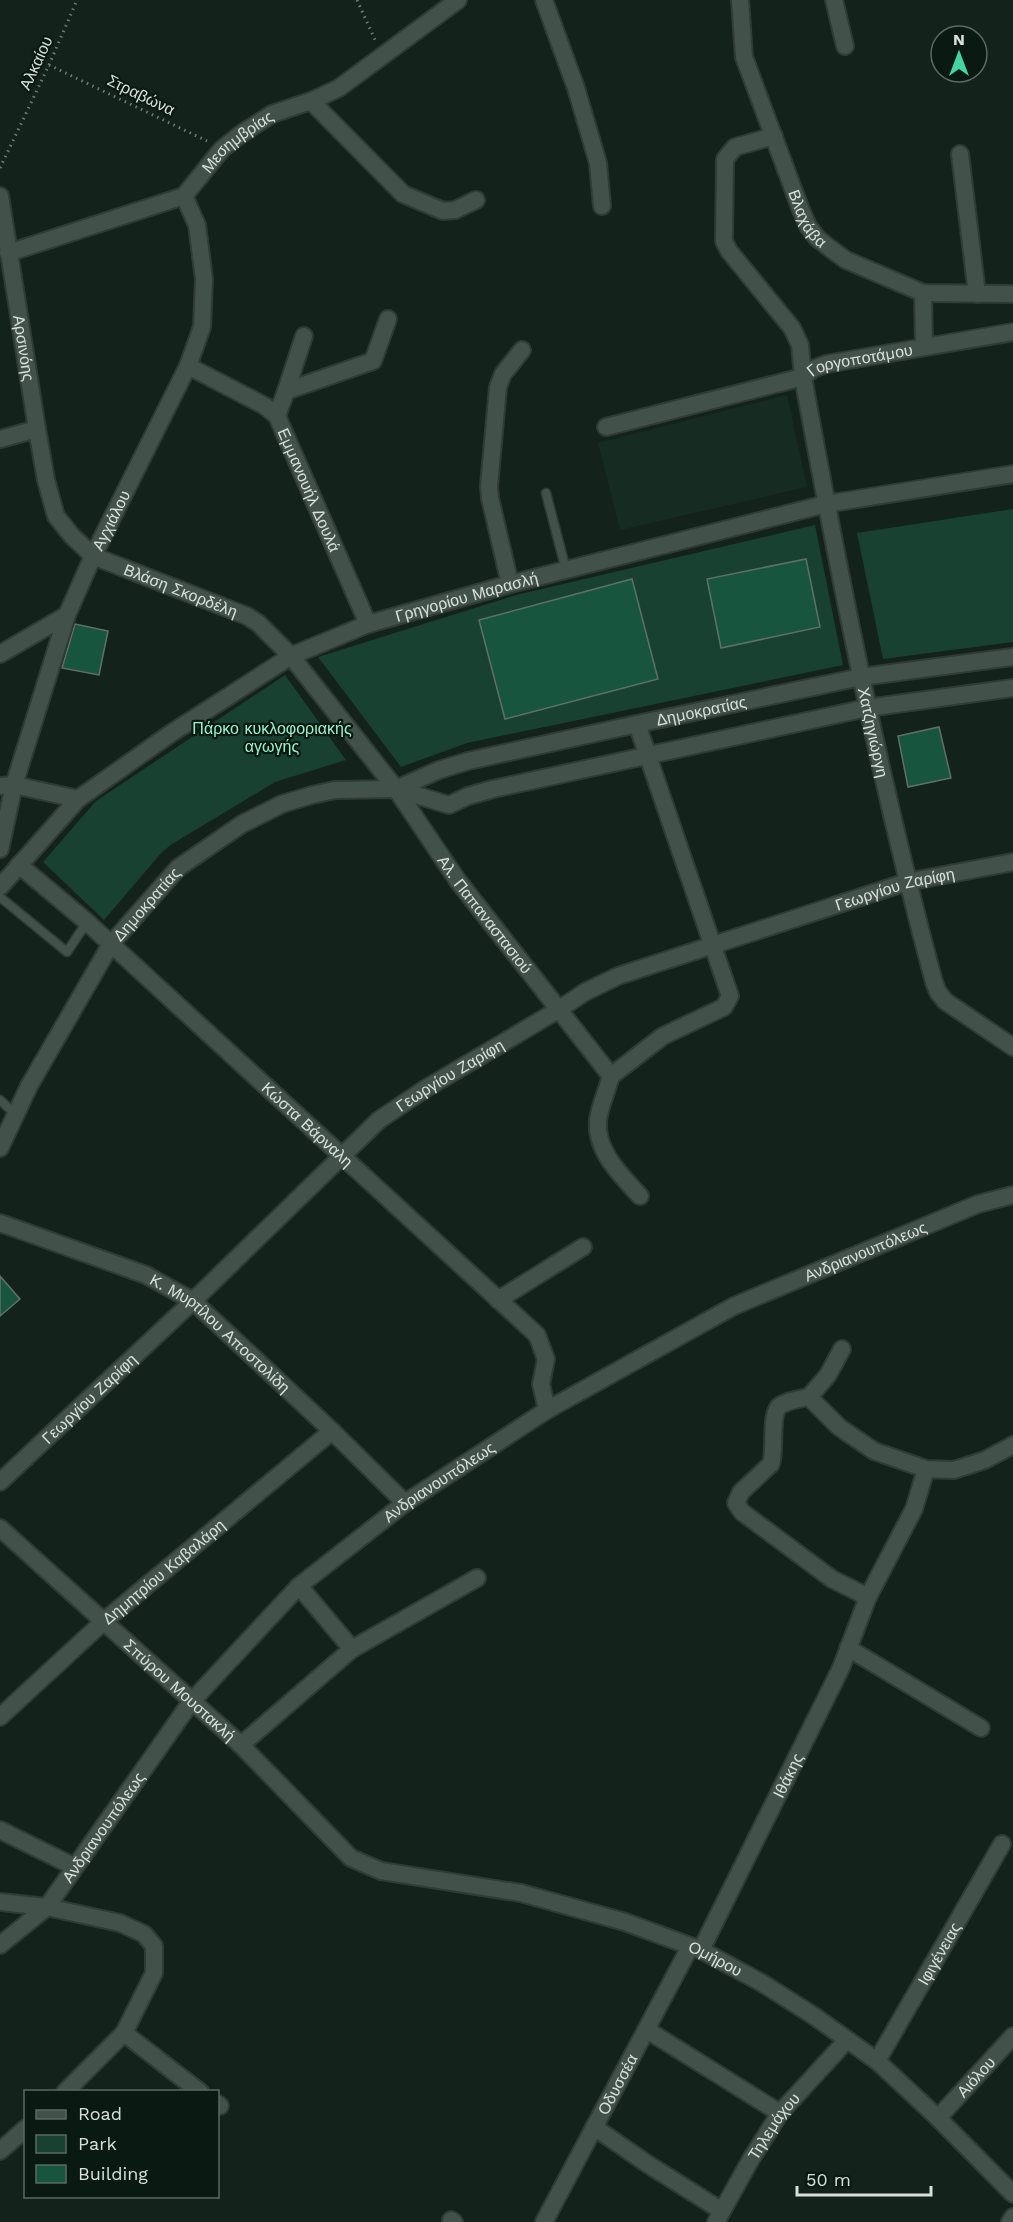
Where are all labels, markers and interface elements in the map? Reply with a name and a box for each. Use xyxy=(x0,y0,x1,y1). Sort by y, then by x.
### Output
north arrow xyxy=(929,24,989,84)
text: N xyxy=(953,30,965,49)
street label: Αλκαίου xyxy=(15,33,57,93)
street label: Στραβώνα xyxy=(104,71,178,119)
street label: Μεσημβρίας xyxy=(197,106,277,176)
street label: Βλαχάβα xyxy=(785,187,831,252)
street label: Αρσινόης xyxy=(10,314,39,383)
street label: Γοργοποτάμου xyxy=(803,340,914,380)
street label: Εμμανουήλ Δουλά xyxy=(274,425,345,555)
street label: Αγχιάλου xyxy=(88,487,134,554)
street label: Βλάση Σκορδέλη xyxy=(121,559,240,621)
street label: Γρηγορίου Μαρασλή xyxy=(393,568,540,625)
street label: Χατζηγιώργη xyxy=(854,686,893,779)
street label: Δημοκρατίας xyxy=(654,692,748,729)
park label: Πάρκο κυκλοφοριακής αγωγής xyxy=(192,719,352,756)
street label: Αλ. Παπαναστασιού xyxy=(434,852,536,977)
street label: Δημοκρατίας xyxy=(109,863,184,944)
street label: Γεωργίου Ζαρίφη xyxy=(833,864,956,914)
street label: Γεωργίου Ζαρίφη xyxy=(392,1035,507,1115)
street label: Κώστα Βάρναλη xyxy=(258,1078,357,1171)
street label: Ανδριανουπόλεως xyxy=(801,1217,929,1285)
street label: Κ. Μυρτίλου Αποστολίδη xyxy=(147,1270,294,1397)
street label: Γεωργίου Ζαρίφη xyxy=(38,1349,140,1448)
street label: Ανδριανουπόλεως xyxy=(379,1437,498,1526)
street label: Δημητρίου Καβαλάρη xyxy=(98,1515,229,1628)
street label: Σπύρου Μουστακλή xyxy=(120,1635,240,1745)
street label: Ιθάκης xyxy=(769,1750,807,1801)
street label: Ανδριανουπόλεως xyxy=(58,1768,149,1886)
street label: Ιφιγένειας xyxy=(913,1919,965,1988)
street label: Ομήρου xyxy=(686,1937,746,1980)
street label: Οδυσσέα xyxy=(593,2051,641,2118)
street label: Αιόλου xyxy=(953,2052,999,2101)
street label: Τηλεμάχου xyxy=(744,2089,803,2163)
legend xyxy=(24,2090,219,2198)
text: Road xyxy=(78,2103,122,2124)
text: Park xyxy=(78,2133,117,2154)
scale bar xyxy=(797,2159,930,2197)
text: Building xyxy=(78,2163,148,2184)
text: 50 m xyxy=(806,2169,851,2190)

